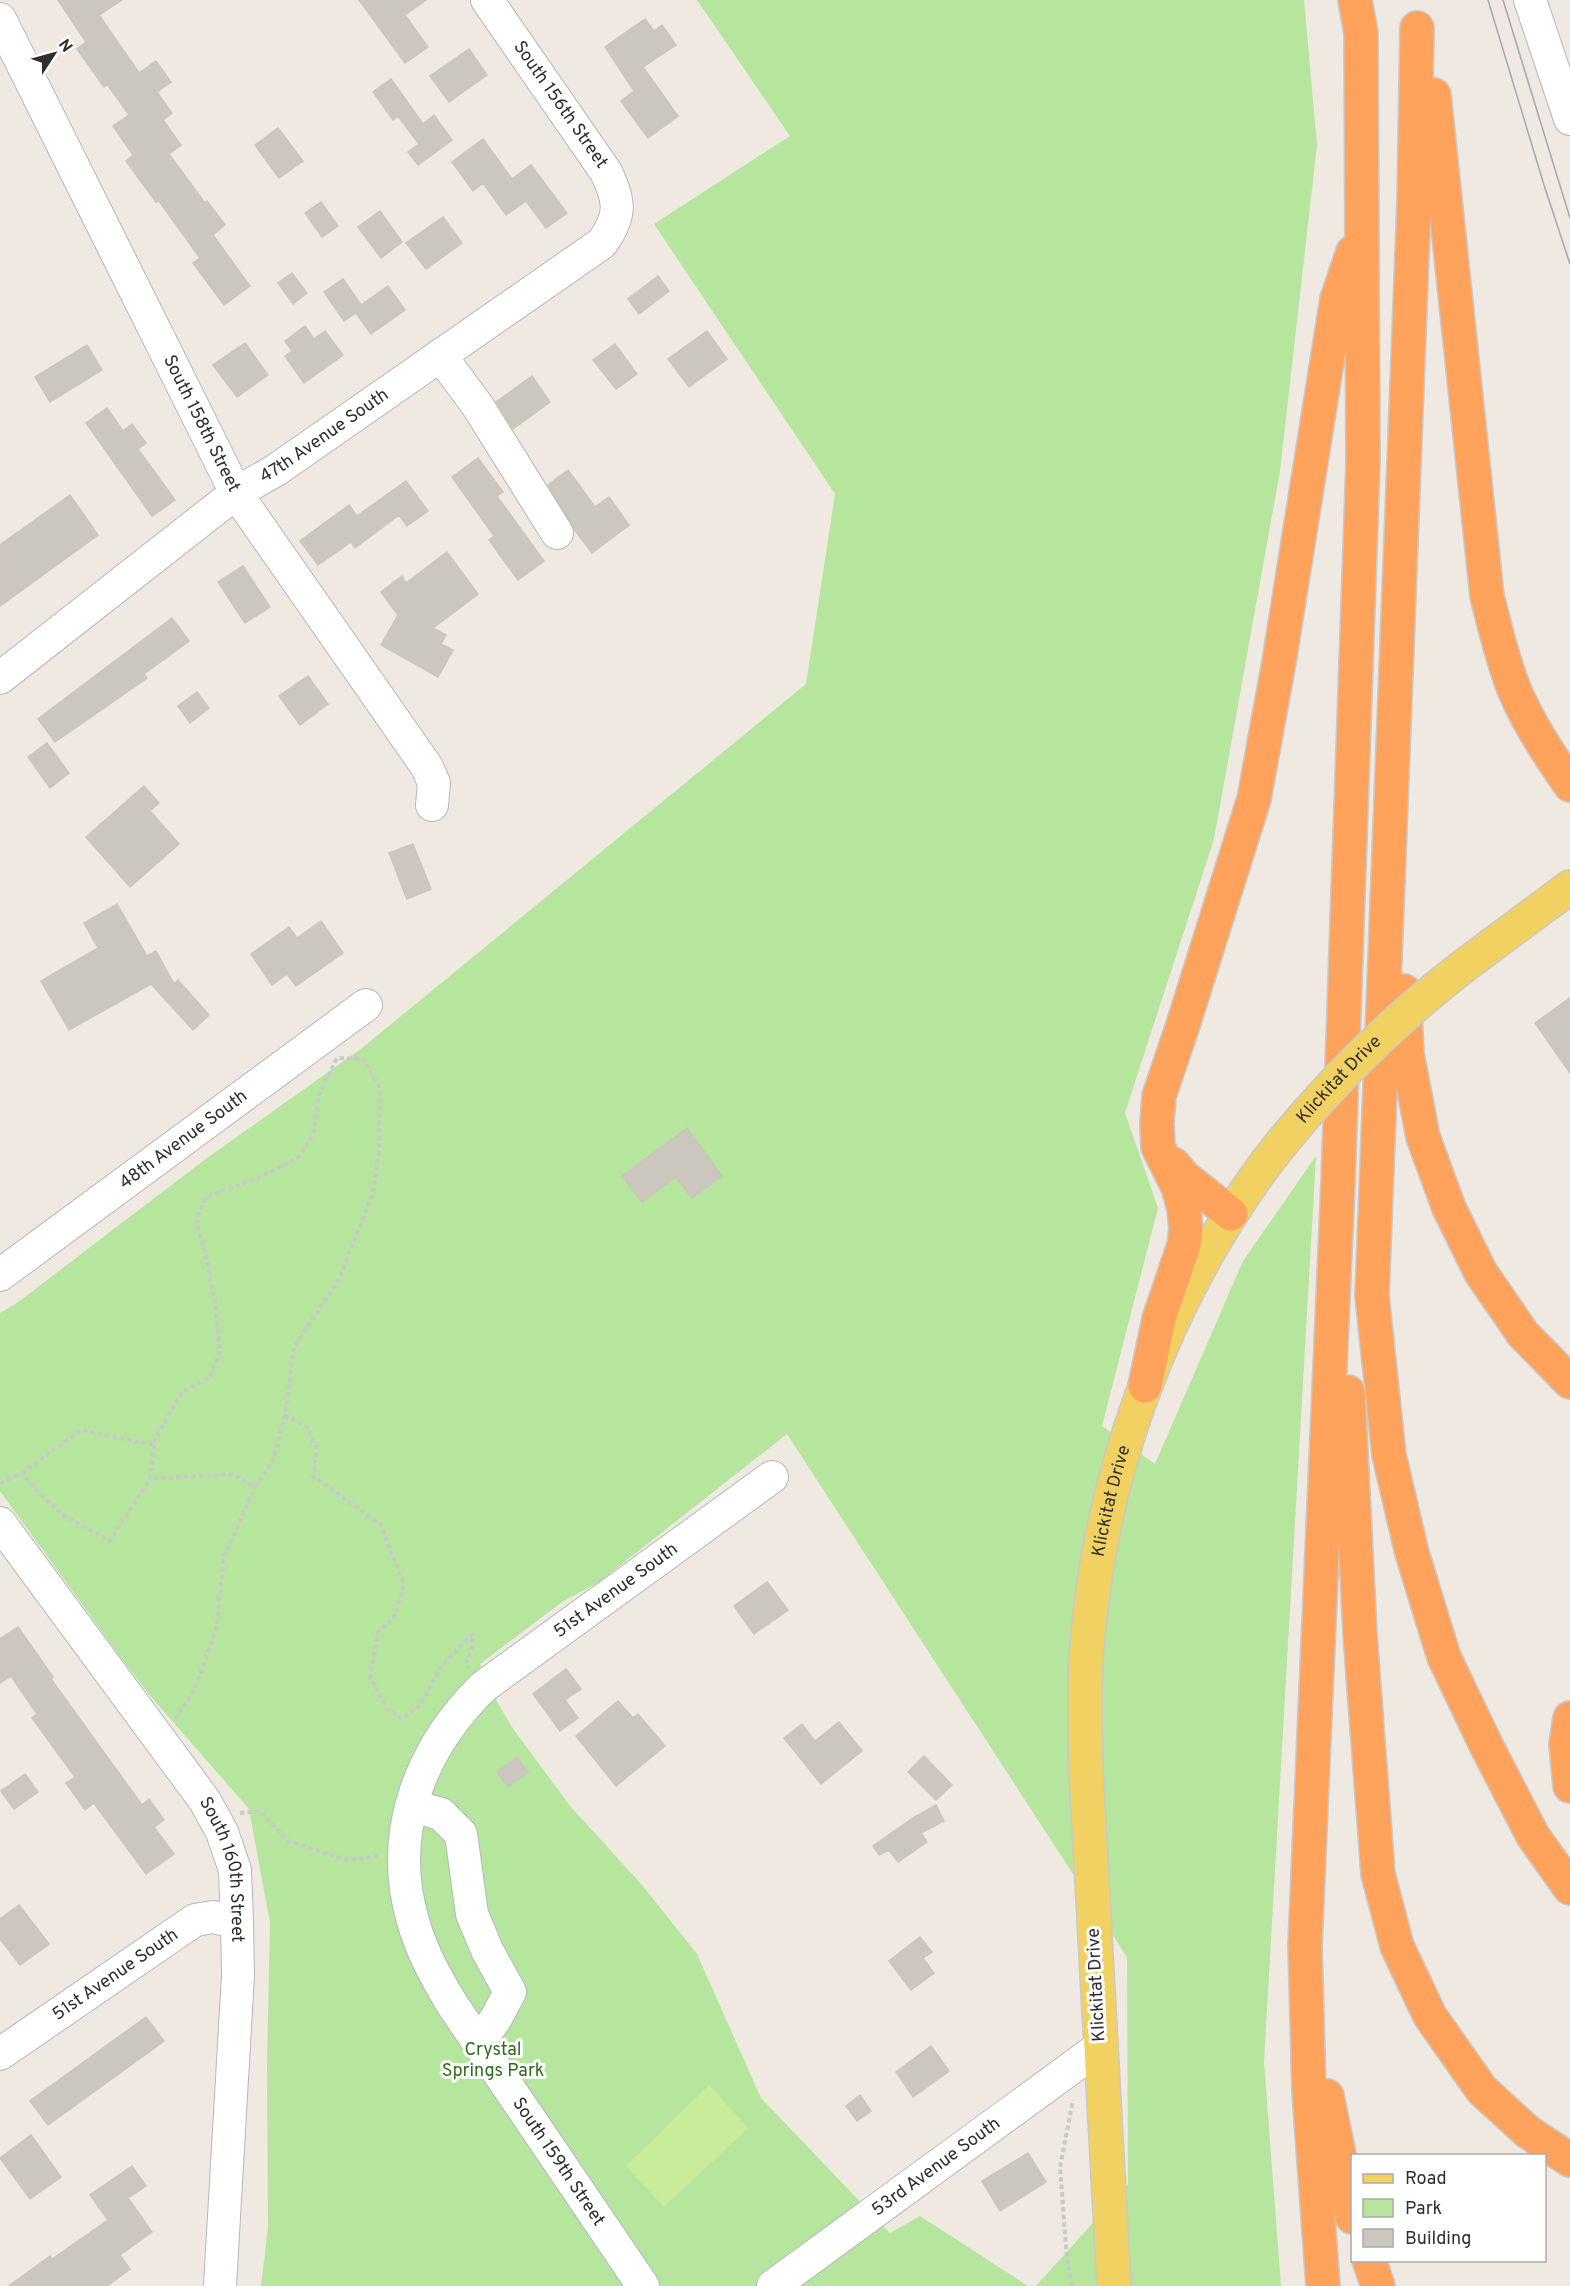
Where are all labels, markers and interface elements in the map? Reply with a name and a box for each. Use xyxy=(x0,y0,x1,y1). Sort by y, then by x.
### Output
north arrow xyxy=(24,24,84,84)
text: N xyxy=(53,36,76,57)
street label: South 156th Street xyxy=(507,37,613,173)
street label: South 158th Street xyxy=(158,351,245,496)
street label: 47th Avenue South xyxy=(256,384,393,488)
street label: Klickitat Drive xyxy=(1291,1030,1387,1129)
street label: 48th Avenue South xyxy=(115,1085,252,1195)
street label: Klickitat Drive xyxy=(1087,1443,1136,1559)
street label: 51st Avenue South xyxy=(549,1538,682,1643)
street label: South 160th Street xyxy=(194,1793,249,1943)
street label: 51st Avenue South xyxy=(48,1923,183,2026)
street label: Klickitat Drive xyxy=(1083,1928,1111,2042)
park label: Crystal Springs Park xyxy=(442,2039,544,2083)
street label: South 159th Street xyxy=(506,2093,610,2231)
street label: 53rd Avenue South xyxy=(867,2112,1005,2222)
legend xyxy=(1351,2154,1546,2262)
text: Road xyxy=(1405,2168,1447,2191)
text: Park xyxy=(1405,2198,1442,2221)
text: Building xyxy=(1405,2228,1471,2251)

